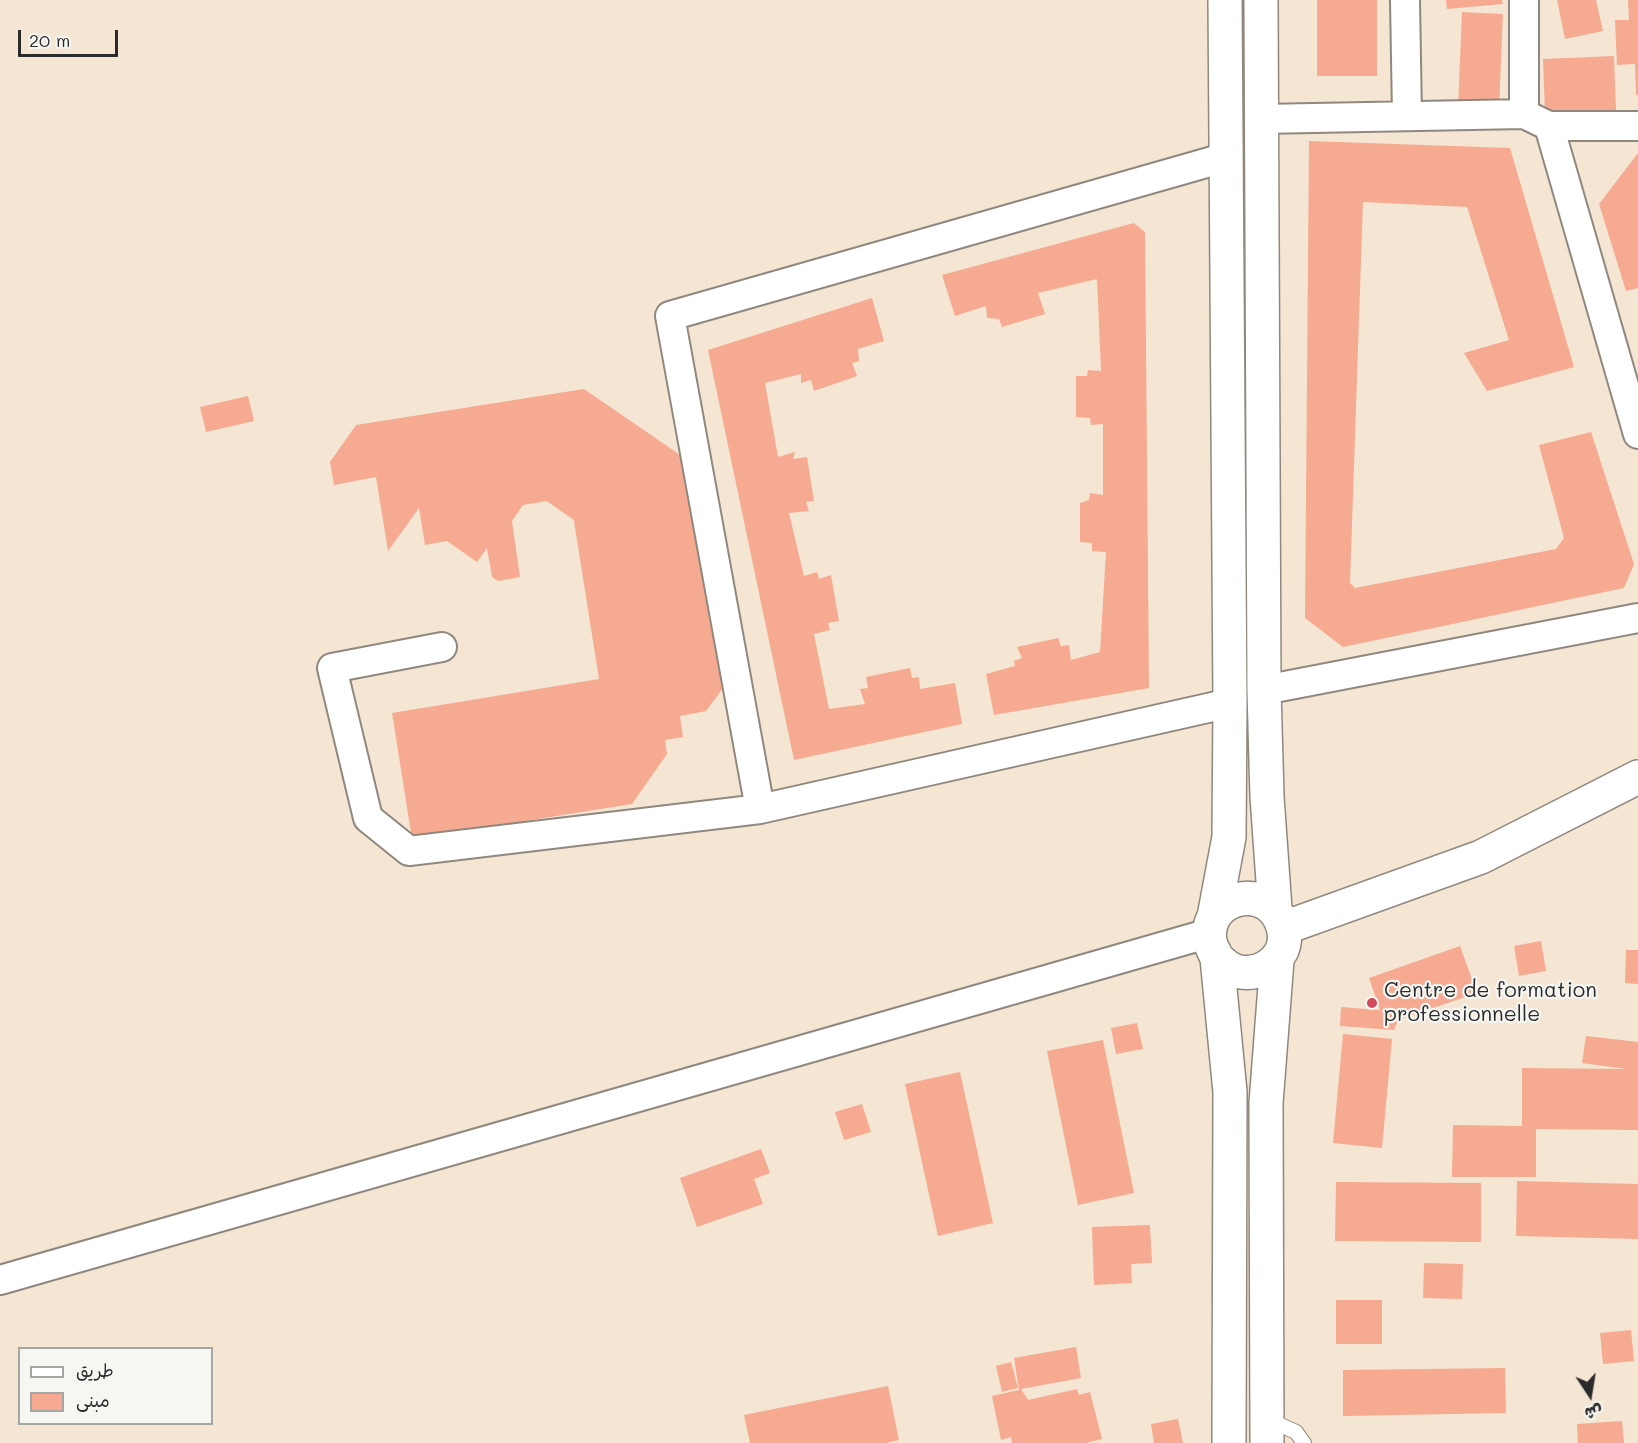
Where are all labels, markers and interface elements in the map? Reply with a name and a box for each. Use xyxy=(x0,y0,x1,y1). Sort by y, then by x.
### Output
scale bar xyxy=(21,18,122,56)
text: 20 m xyxy=(29,28,70,52)
place label: Centre de formation professionnelle xyxy=(1384,978,1597,1028)
marker: Centre de formation professionnelle xyxy=(1365,996,1379,1010)
legend xyxy=(18,1347,213,1425)
text: طريق xyxy=(76,1358,114,1382)
north arrow xyxy=(1560,1365,1620,1425)
text: مبنى xyxy=(76,1388,110,1412)
text: ش xyxy=(1583,1401,1605,1425)

